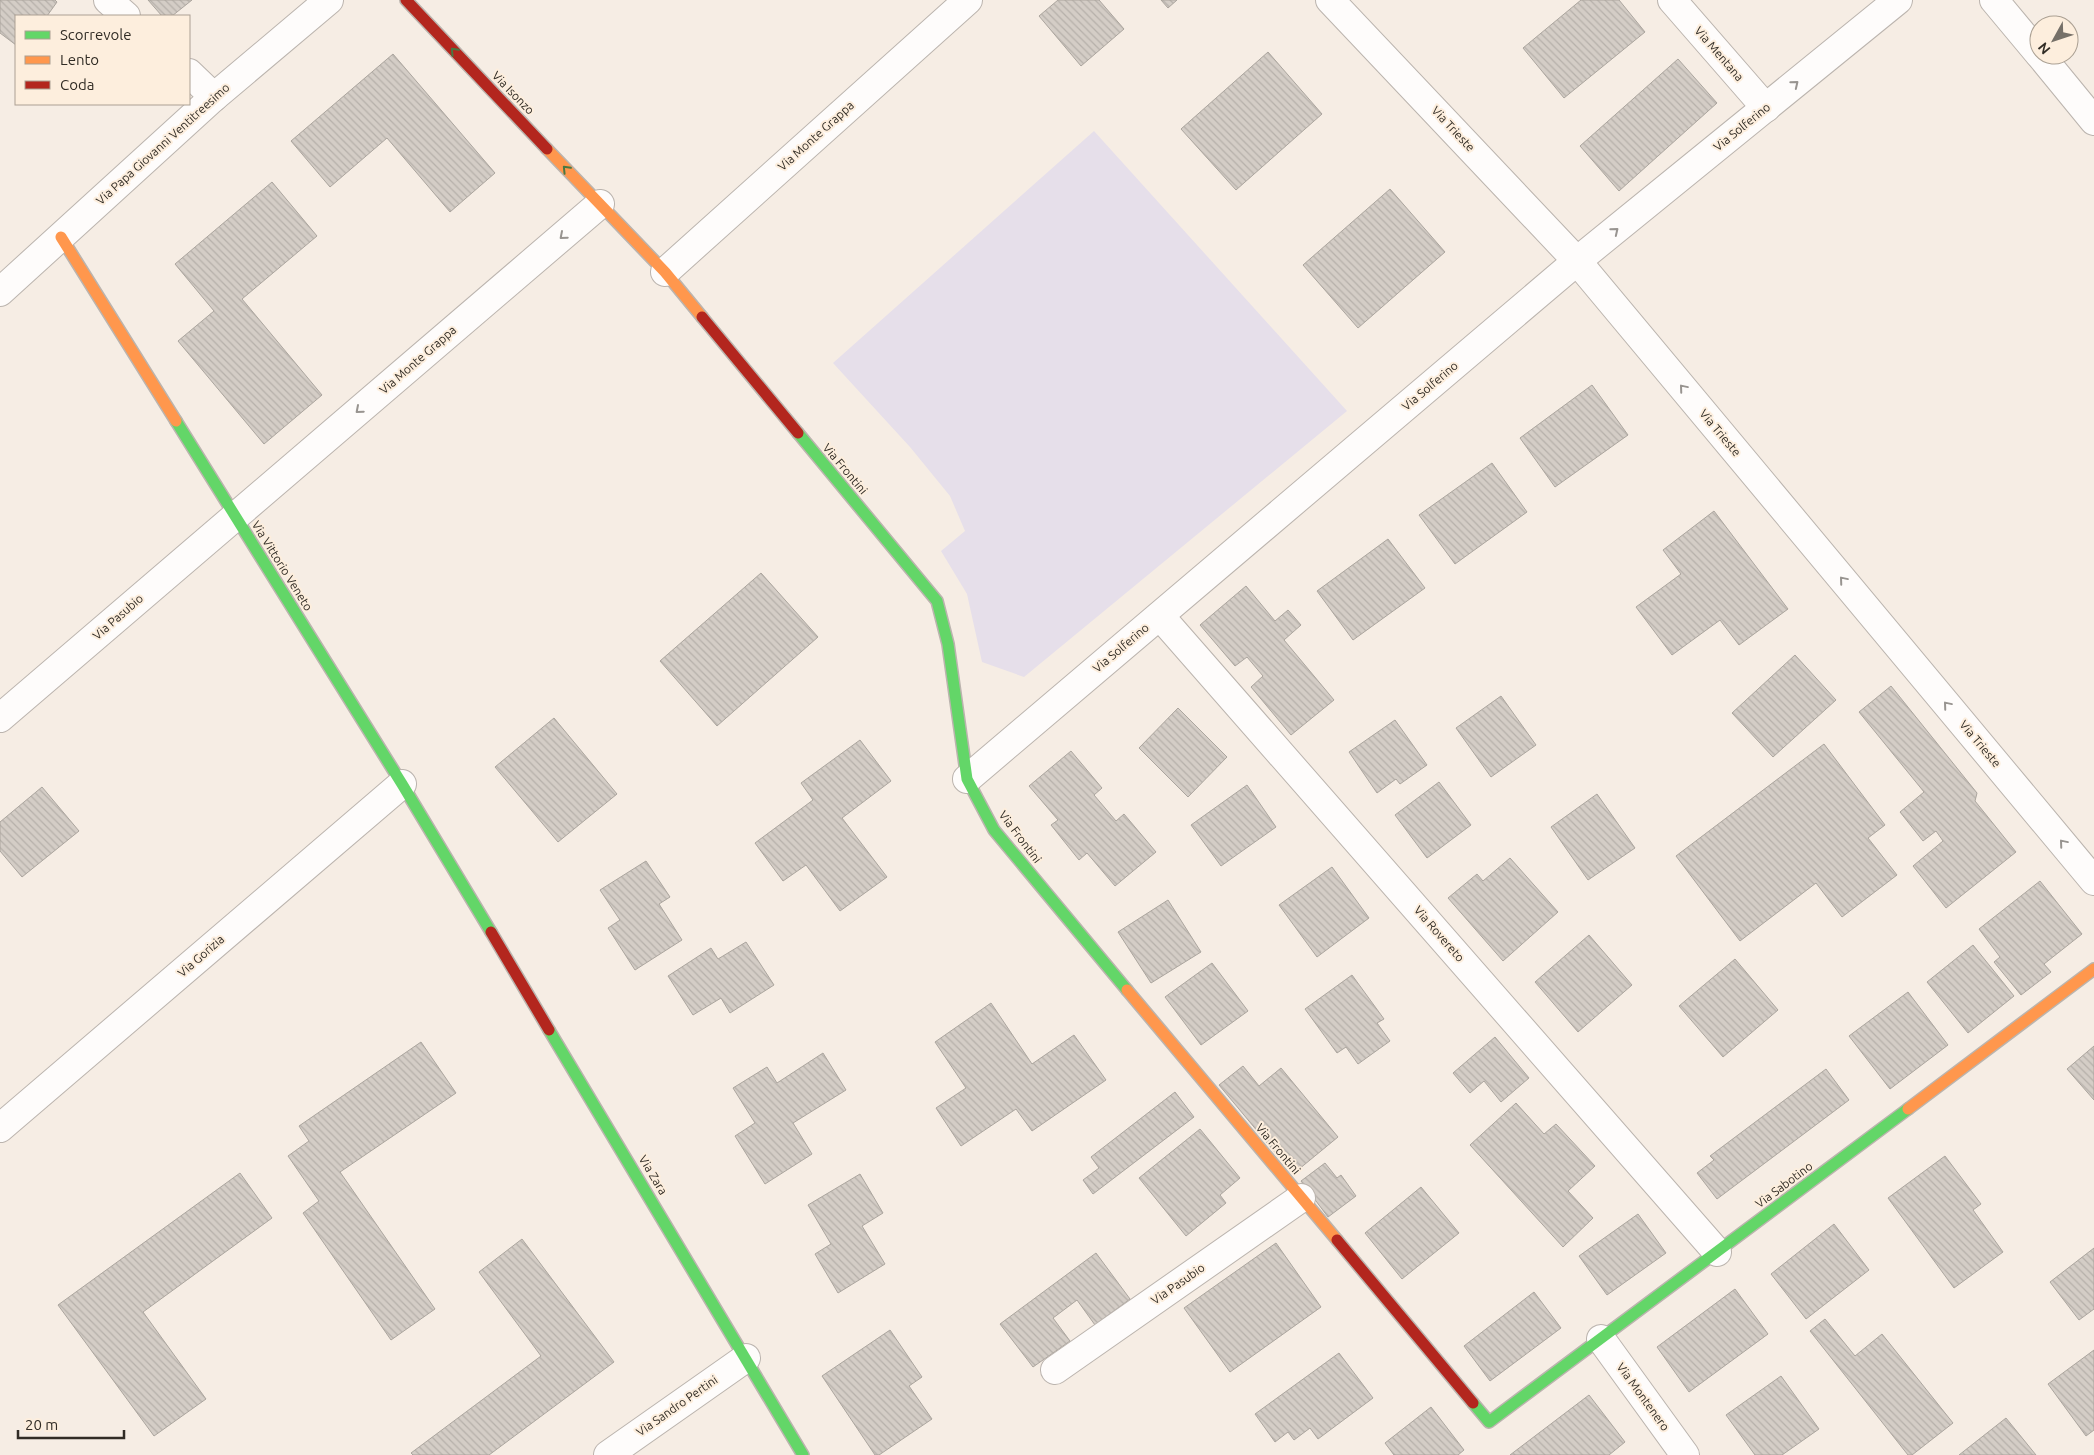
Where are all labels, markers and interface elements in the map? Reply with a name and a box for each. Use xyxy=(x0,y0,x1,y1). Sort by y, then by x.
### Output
legend xyxy=(15,15,190,105)
north arrow xyxy=(2029,15,2079,65)
street label: Via Mentana xyxy=(1692,24,1746,83)
text: Scorrevole xyxy=(60,26,131,43)
text: N xyxy=(2035,39,2054,58)
one-way arrow xyxy=(451,48,460,57)
text: Lento xyxy=(60,51,99,68)
street label: Via Isonzo xyxy=(490,69,537,117)
text: Coda xyxy=(60,76,94,93)
street label: Via Papa Giovanni Ventitreesimo xyxy=(93,80,232,207)
one-way arrow xyxy=(1789,81,1798,89)
street label: Via Monte Grappa xyxy=(775,98,856,173)
street label: Via Solferino xyxy=(1711,100,1773,153)
street label: Via Trieste xyxy=(1429,103,1477,154)
one-way arrow xyxy=(563,166,572,175)
one-way arrow xyxy=(1609,228,1618,236)
one-way arrow xyxy=(559,230,568,239)
street label: Via Monte Grappa xyxy=(377,323,459,396)
street label: Via Solferino xyxy=(1399,359,1460,413)
one-way arrow xyxy=(1680,385,1689,394)
one-way arrow xyxy=(356,404,365,413)
street label: Via Trieste xyxy=(1697,407,1744,459)
street label: Via Frontini xyxy=(821,441,870,497)
street label: Via Vittorio Veneto xyxy=(250,518,315,613)
one-way arrow xyxy=(1840,577,1849,586)
street label: Via Pasubio xyxy=(90,591,145,642)
street label: Via Solferino xyxy=(1090,621,1151,675)
one-way arrow xyxy=(1945,702,1953,711)
street label: Via Trieste xyxy=(1957,718,2004,770)
street label: Via Frontini xyxy=(997,808,1044,865)
one-way arrow xyxy=(2059,840,2068,849)
street label: Via Rovereto xyxy=(1412,903,1467,964)
street label: Via Gorizia xyxy=(175,932,226,979)
street label: Via Frontini xyxy=(1254,1121,1303,1177)
street label: Via Zara xyxy=(637,1153,670,1197)
street label: Via Sabotino xyxy=(1753,1159,1815,1210)
street label: Via Pasubio xyxy=(1149,1260,1207,1307)
street label: Via Montenero xyxy=(1614,1360,1672,1433)
street label: Via Sandro Pertini xyxy=(634,1373,720,1438)
scale bar xyxy=(18,1408,124,1440)
text: 20 m xyxy=(25,1416,58,1433)

